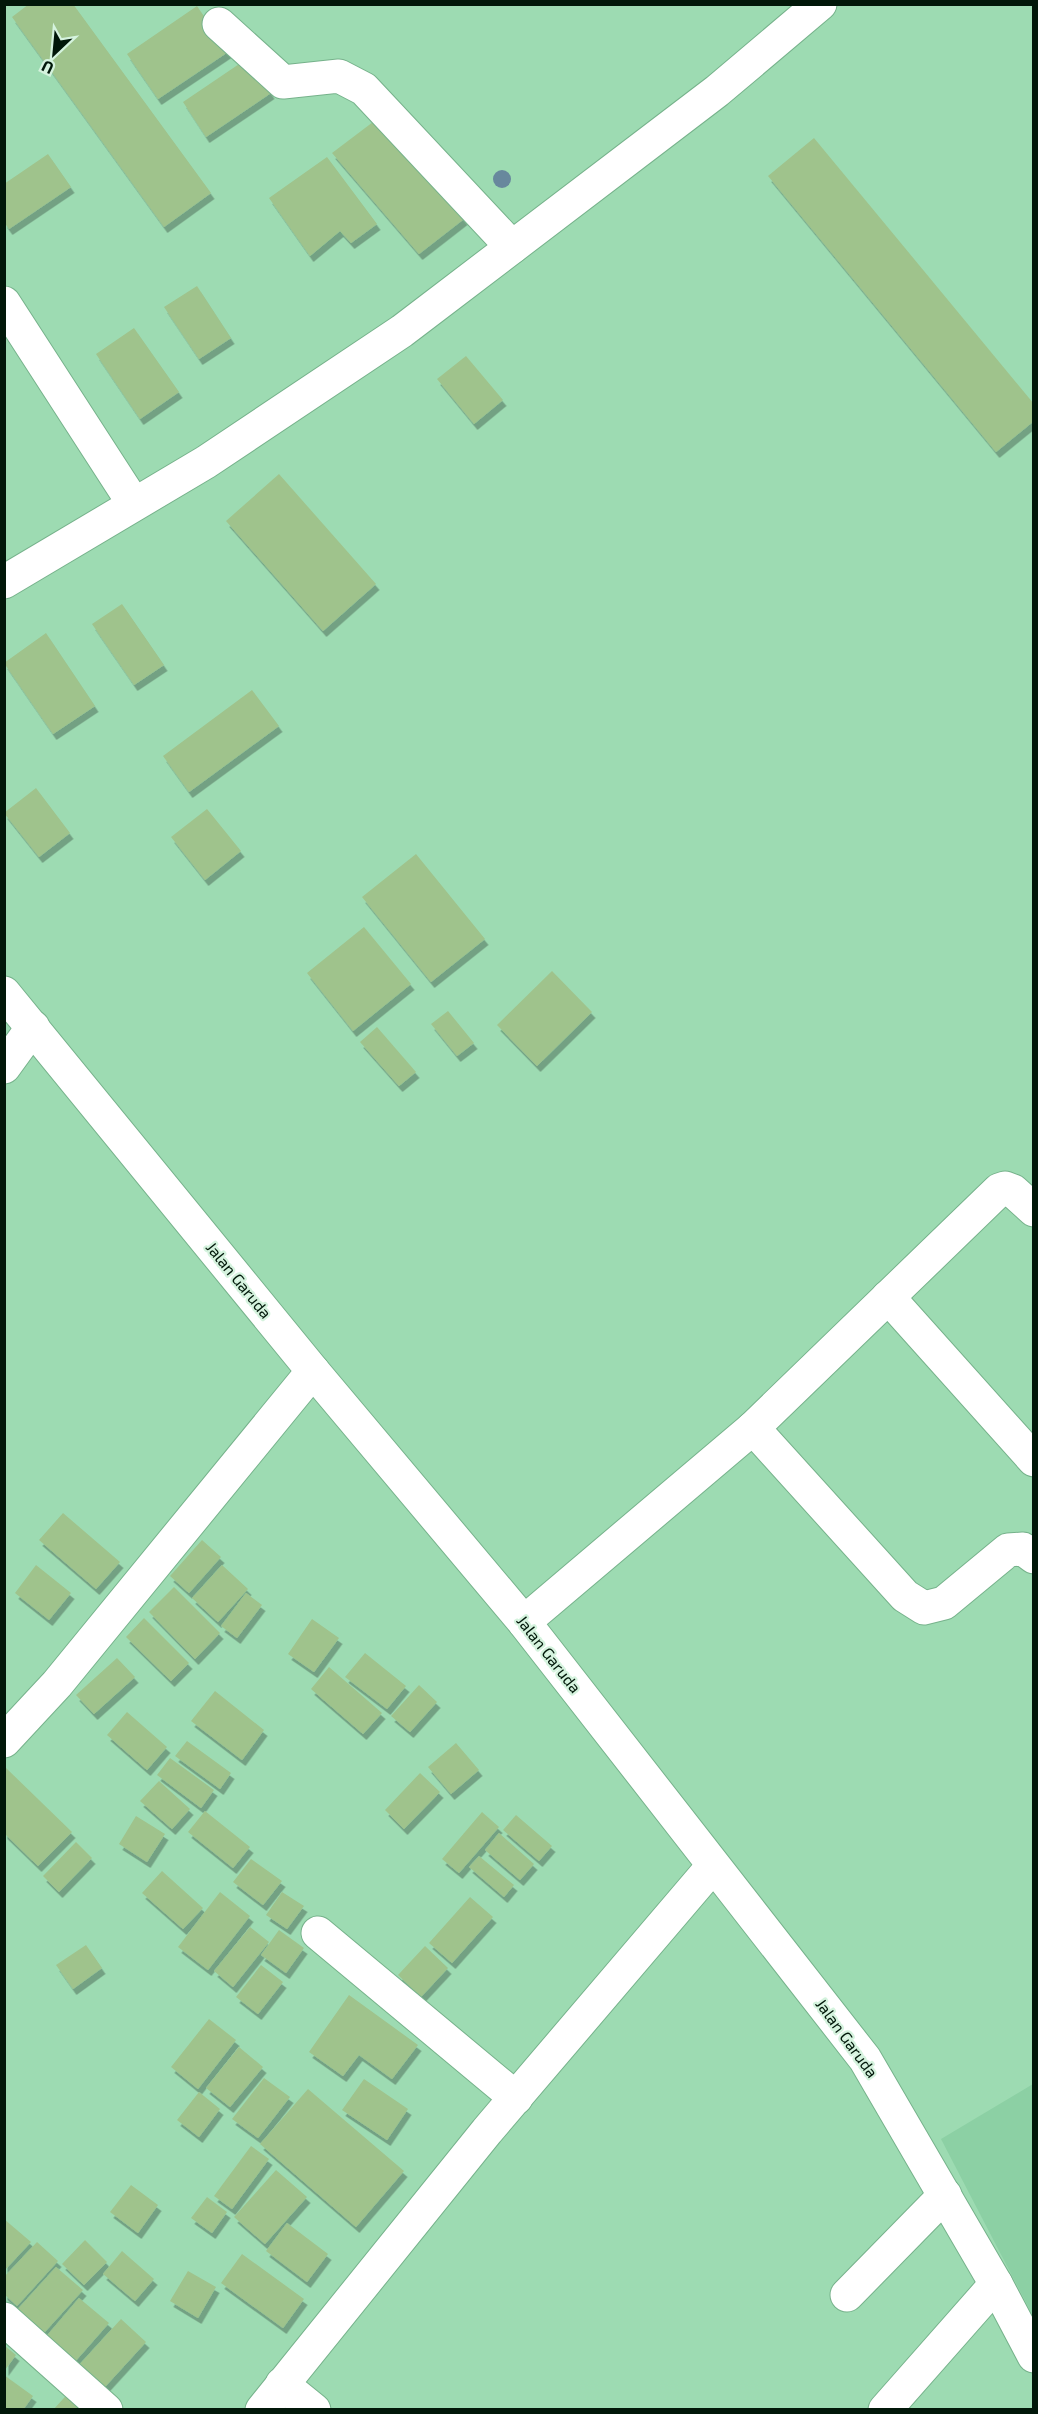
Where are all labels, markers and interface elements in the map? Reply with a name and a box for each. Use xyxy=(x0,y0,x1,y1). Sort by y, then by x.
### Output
north arrow xyxy=(24,24,84,84)
text: U xyxy=(38,57,56,79)
street label: Jalan Garuda xyxy=(203,1238,276,1322)
street label: Jalan Garuda xyxy=(513,1611,585,1696)
street label: Jalan Garuda xyxy=(812,1995,882,2081)

